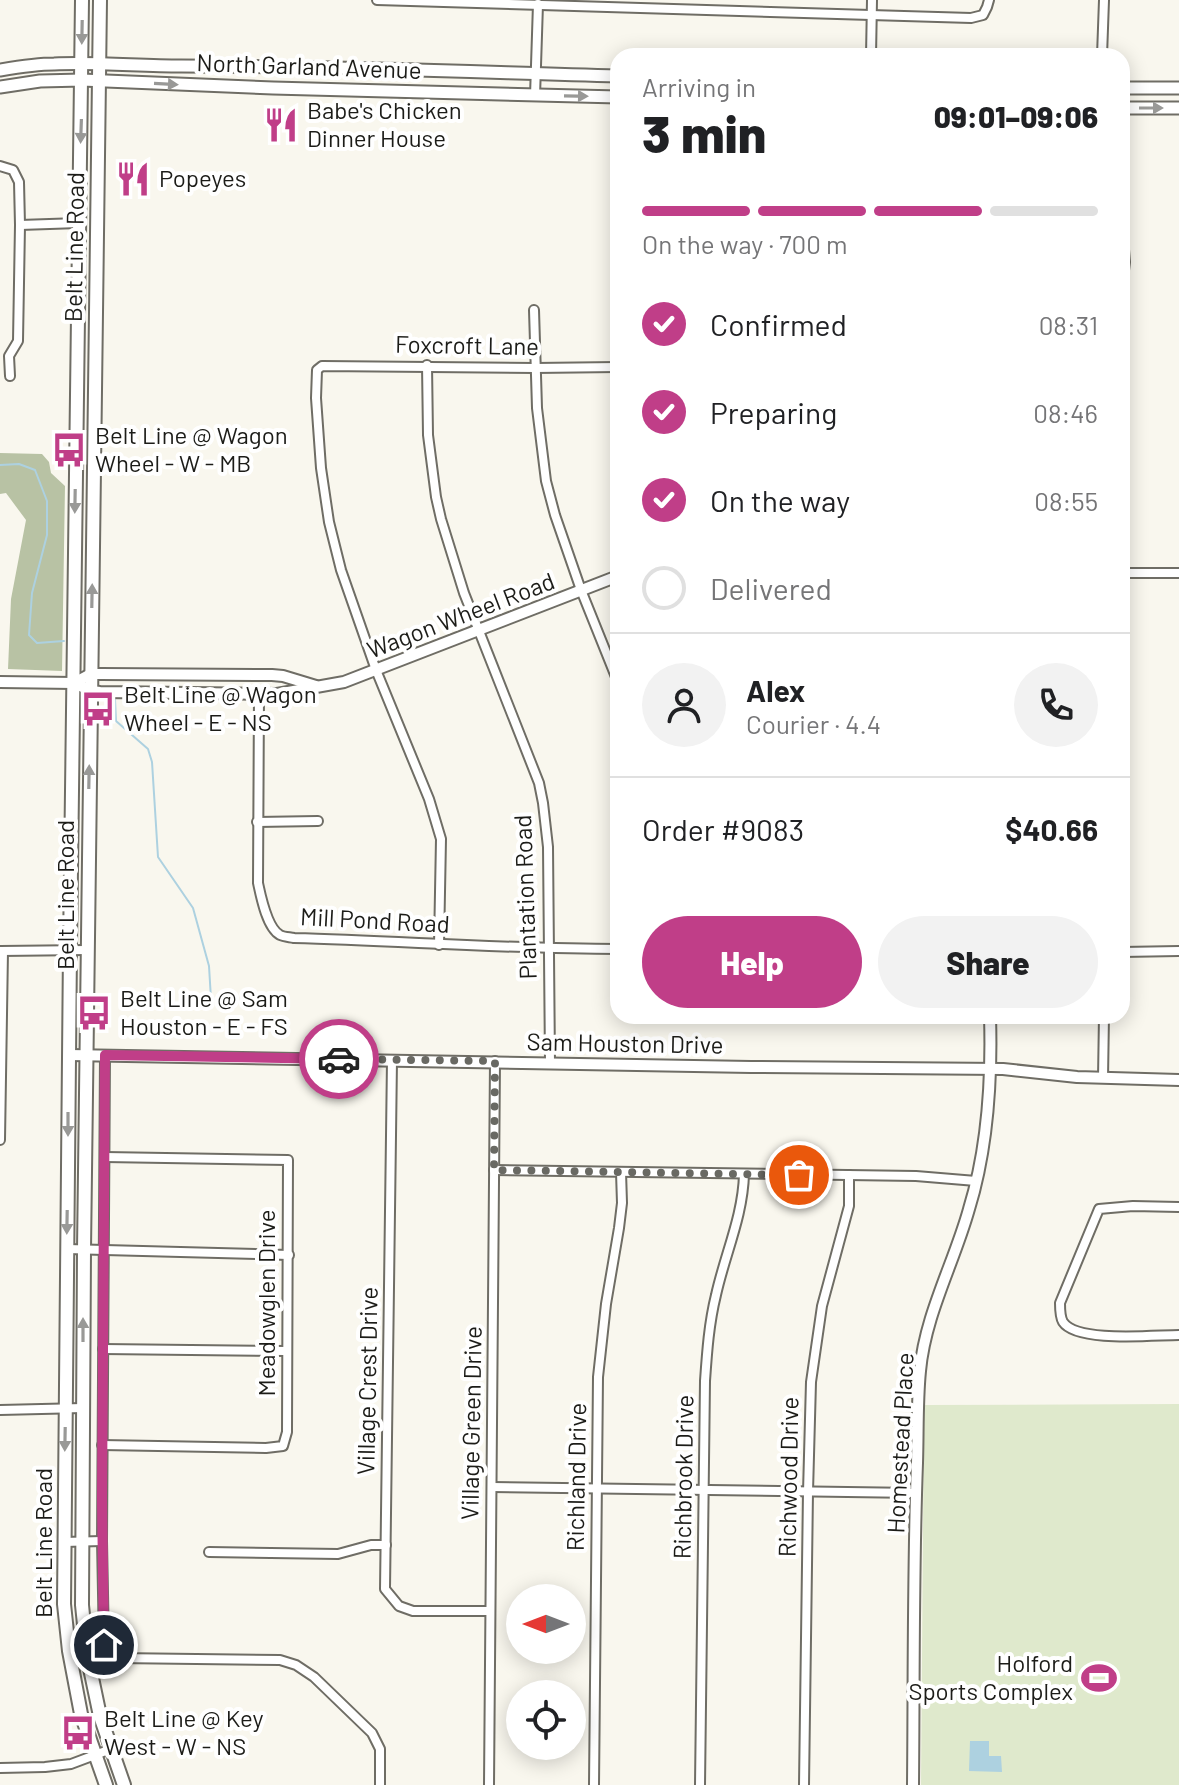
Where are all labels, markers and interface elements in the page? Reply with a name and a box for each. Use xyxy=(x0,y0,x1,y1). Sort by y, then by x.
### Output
one-way arrow xyxy=(76,20,88,45)
street label: North Garland Avenue xyxy=(196,47,422,84)
text: Arriving in xyxy=(642,71,756,102)
one-way arrow xyxy=(154,78,179,91)
one-way arrow xyxy=(564,90,589,103)
place label: Babe's Chicken Dinner House xyxy=(307,95,462,152)
text: 09:01–09:06 xyxy=(934,98,1098,134)
text: 3 min xyxy=(642,101,766,163)
one-way arrow xyxy=(1138,102,1164,114)
restaurant icon: Babe's Chicken Dinner House xyxy=(262,106,300,144)
one-way arrow xyxy=(74,119,87,144)
restaurant icon: Popeyes xyxy=(114,160,152,198)
place label: Popeyes xyxy=(159,163,246,192)
street label: Belt Line Road xyxy=(58,172,89,322)
text: On the way · 700 m xyxy=(642,228,848,259)
icon: check xyxy=(642,302,686,346)
text: Confirmed xyxy=(710,306,847,342)
text: 08:31 xyxy=(1039,309,1098,340)
street label: Foxcroft Lane xyxy=(395,329,539,360)
icon: check xyxy=(642,390,686,434)
text: Preparing xyxy=(710,394,837,430)
text: 08:46 xyxy=(1033,397,1098,428)
place label: Belt Line @ Wagon Wheel - W - MB xyxy=(95,420,288,477)
bus stop icon: Belt Line @ Wagon Wheel - W - MB xyxy=(50,431,88,469)
icon: check xyxy=(642,478,686,522)
text: On the way xyxy=(710,482,850,518)
text: 08:55 xyxy=(1034,485,1098,516)
one-way arrow xyxy=(69,489,81,514)
street label: Wagon Wheel Road xyxy=(363,565,558,664)
text: Delivered xyxy=(710,570,832,606)
one-way arrow xyxy=(86,583,98,608)
button: person xyxy=(642,663,726,747)
button: phone xyxy=(1014,663,1098,747)
text: Alex xyxy=(746,672,805,708)
place label: Belt Line @ Wagon Wheel - E - NS xyxy=(124,679,317,736)
bus stop icon: Belt Line @ Wagon Wheel - E - NS xyxy=(79,690,117,728)
text: Courier · 4.4 xyxy=(746,708,881,739)
one-way arrow xyxy=(83,764,96,789)
text: Order #9083 xyxy=(642,811,804,847)
text: $40.66 xyxy=(1005,811,1098,847)
street label: Plantation Road xyxy=(507,814,542,980)
street label: Belt Line Road xyxy=(50,820,79,970)
street label: Mill Pond Road xyxy=(300,901,451,938)
button: Help xyxy=(642,916,862,1008)
button: Share xyxy=(878,916,1098,1008)
place label: Belt Line @ Sam Houston - E - FS xyxy=(120,983,288,1040)
bus stop icon: Belt Line @ Sam Houston - E - FS xyxy=(75,994,113,1032)
courier xyxy=(299,1019,379,1099)
street label: Sam Houston Drive xyxy=(526,1026,724,1059)
icon: car xyxy=(317,1037,361,1081)
one-way arrow xyxy=(62,1112,74,1137)
pin xyxy=(765,1141,833,1209)
icon: bag xyxy=(777,1153,821,1197)
one-way arrow xyxy=(61,1210,74,1235)
street label: Meadowglen Drive xyxy=(251,1210,280,1396)
street label: Village Crest Drive xyxy=(350,1287,383,1475)
one-way arrow xyxy=(77,1317,89,1342)
street label: Village Green Drive xyxy=(454,1326,487,1520)
street label: Homestead Place xyxy=(880,1352,919,1534)
street label: Richbrook Drive xyxy=(667,1395,698,1559)
street label: Richwood Drive xyxy=(772,1397,803,1557)
street label: Richland Drive xyxy=(560,1403,591,1551)
one-way arrow xyxy=(59,1427,72,1452)
street label: Belt Line Road xyxy=(28,1468,57,1618)
north arrow xyxy=(506,1584,586,1664)
map controls xyxy=(506,1584,586,1760)
pin xyxy=(70,1611,138,1679)
icon: home xyxy=(82,1623,126,1667)
place label: Holford Sports Complex xyxy=(909,1648,1073,1705)
sports icon: Holford Sports Complex xyxy=(1080,1659,1118,1697)
button: locate xyxy=(506,1680,586,1760)
place label: Belt Line @ Key West - W - NS xyxy=(104,1703,264,1760)
bus stop icon: Belt Line @ Key West - W - NS xyxy=(59,1714,97,1752)

